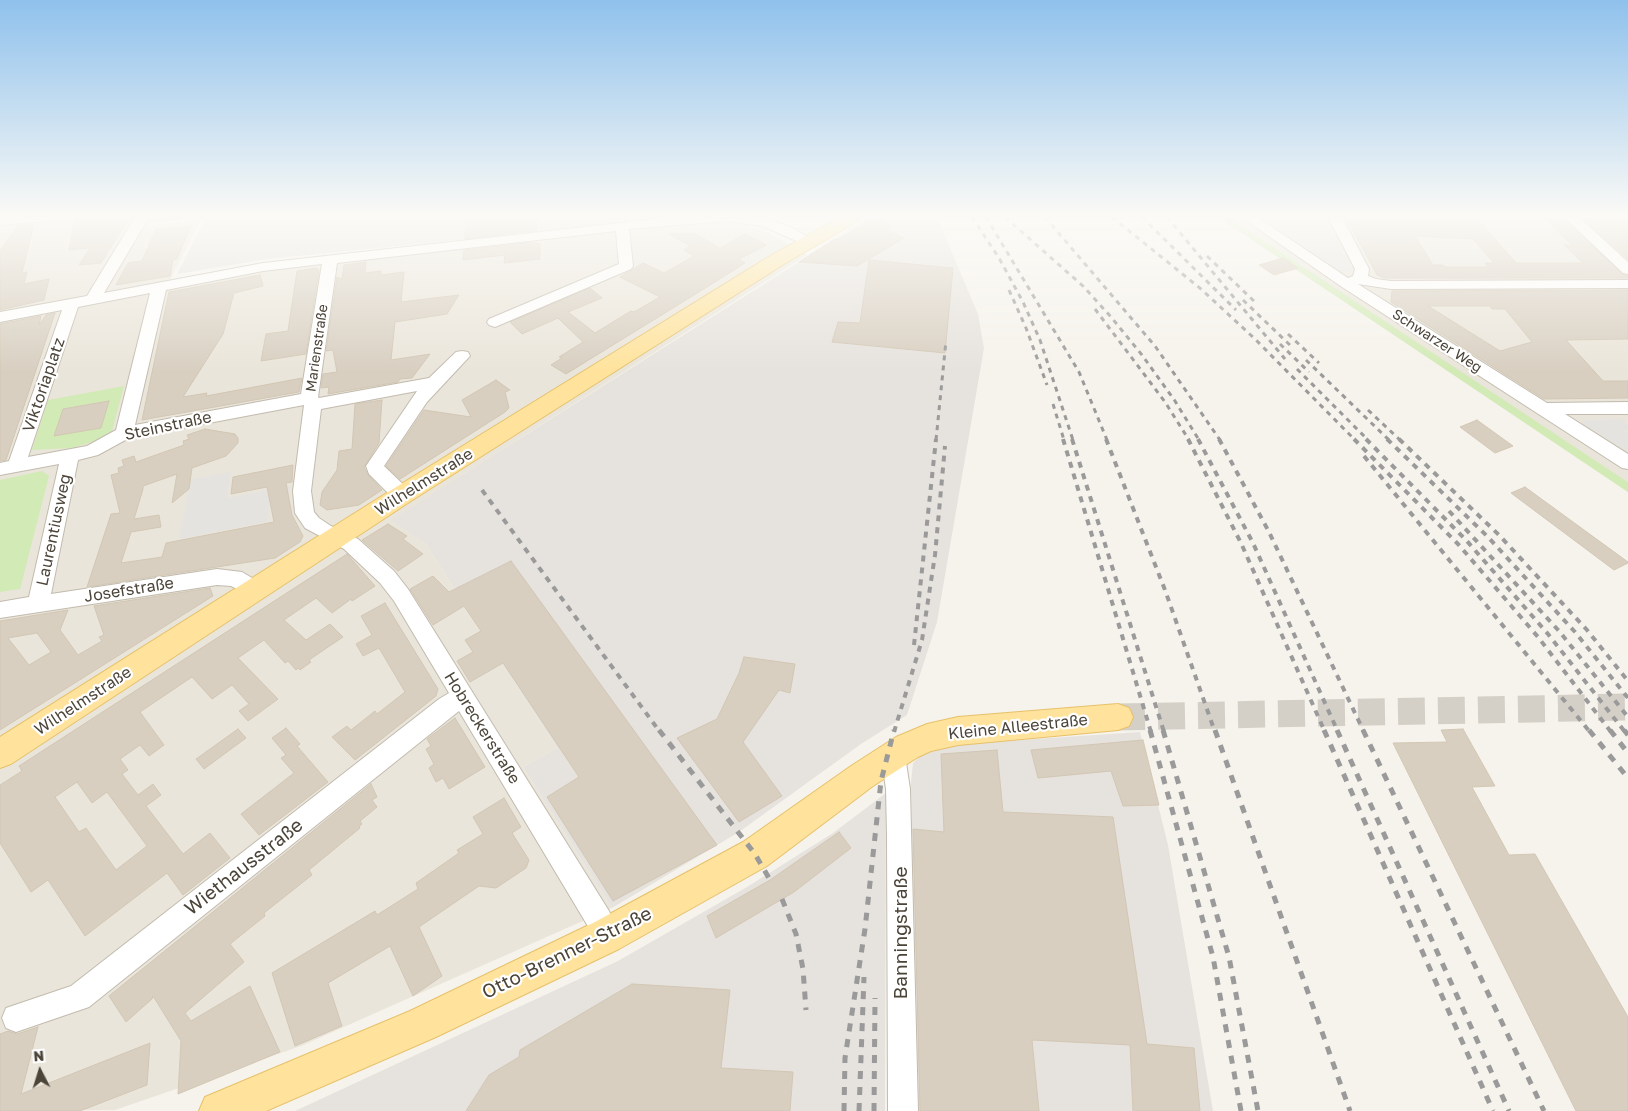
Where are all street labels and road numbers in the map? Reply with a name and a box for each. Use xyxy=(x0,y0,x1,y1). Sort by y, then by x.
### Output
street label: Marienstraße xyxy=(303,303,331,393)
street label: Schwarzer Weg xyxy=(1389,306,1485,376)
street label: Viktoriaplatz xyxy=(19,335,69,435)
street label: Steinstraße xyxy=(123,407,213,445)
street label: Wilhelmstraße xyxy=(372,444,476,520)
street label: Laurentiusweg xyxy=(33,472,75,588)
street label: Josefstraße xyxy=(83,573,175,607)
street label: Wilhelmstraße xyxy=(31,663,135,739)
street label: Hobreckerstraße xyxy=(440,668,524,788)
street label: Kleine Alleestraße xyxy=(947,710,1089,744)
street label: Wiethausstraße xyxy=(180,814,308,920)
street label: Banningstraße xyxy=(890,867,912,999)
street label: Otto-Brenner-Straße xyxy=(478,902,656,1004)

